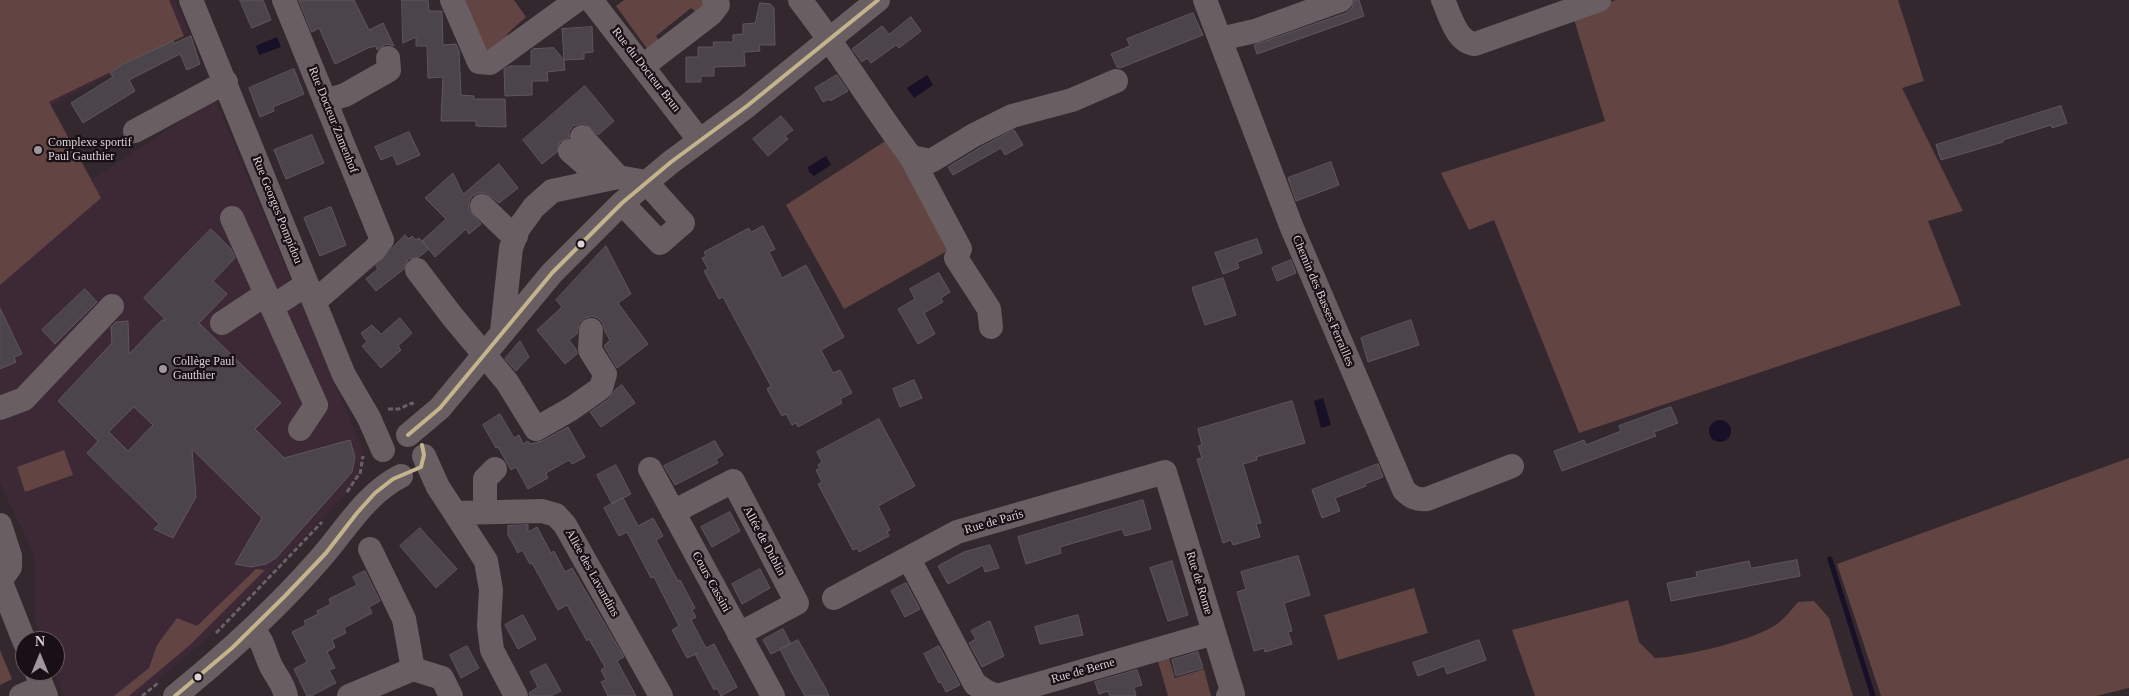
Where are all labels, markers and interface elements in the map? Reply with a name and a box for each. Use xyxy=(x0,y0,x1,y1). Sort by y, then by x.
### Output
street label: Rue du Docteur Brun xyxy=(609,25,683,115)
street label: Rue Docteur Zamenhof xyxy=(305,65,361,175)
place label: Complexe sportif Paul Gauthier xyxy=(48,136,132,164)
marker: Complexe sportif Paul Gauthier xyxy=(32,144,44,156)
street label: Rue Georges Pompidou xyxy=(249,154,305,266)
street label: Chemin des Basses Ferrailles xyxy=(1289,233,1357,369)
unlabelled marker xyxy=(576,239,586,249)
place label: Collège Paul Gauthier xyxy=(173,355,235,383)
marker: Collège Paul Gauthier xyxy=(157,363,169,375)
street label: Allée de Dublin xyxy=(740,504,788,578)
street label: Rue de Paris xyxy=(963,507,1025,537)
street label: Allée des Lavandins xyxy=(562,527,622,619)
street label: Cours Cassini xyxy=(688,549,734,615)
street label: Rue de Rome xyxy=(1183,550,1215,616)
north arrow xyxy=(15,631,65,681)
text: N xyxy=(35,634,45,649)
street label: Rue de Berne xyxy=(1050,655,1116,687)
unlabelled marker xyxy=(193,672,203,682)

